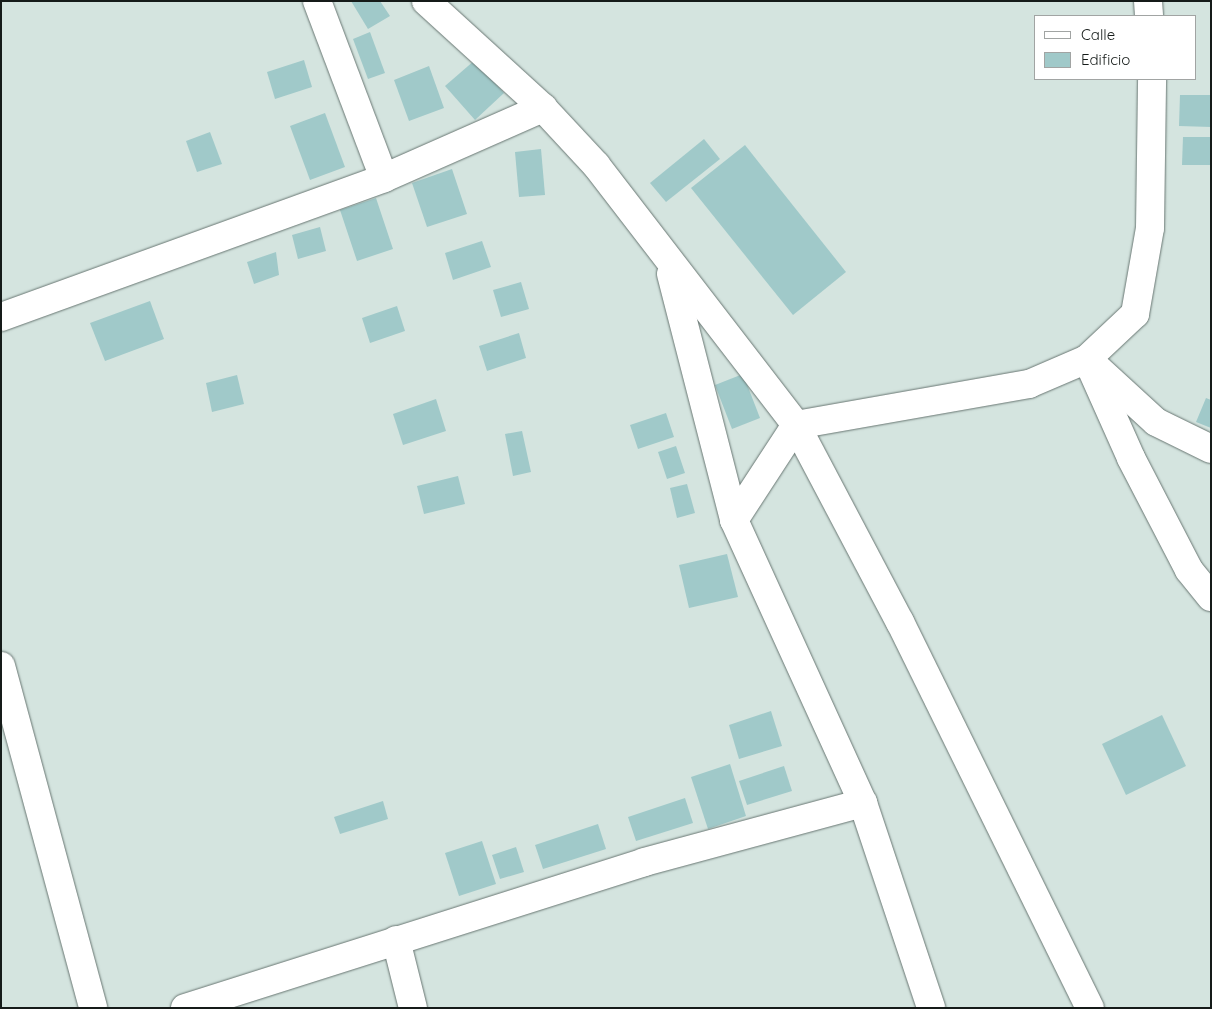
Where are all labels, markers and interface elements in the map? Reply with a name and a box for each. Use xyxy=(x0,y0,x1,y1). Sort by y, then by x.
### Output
legend xyxy=(1034,15,1197,80)
text: Calle xyxy=(1081,25,1115,44)
text: Edificio xyxy=(1081,50,1130,69)

